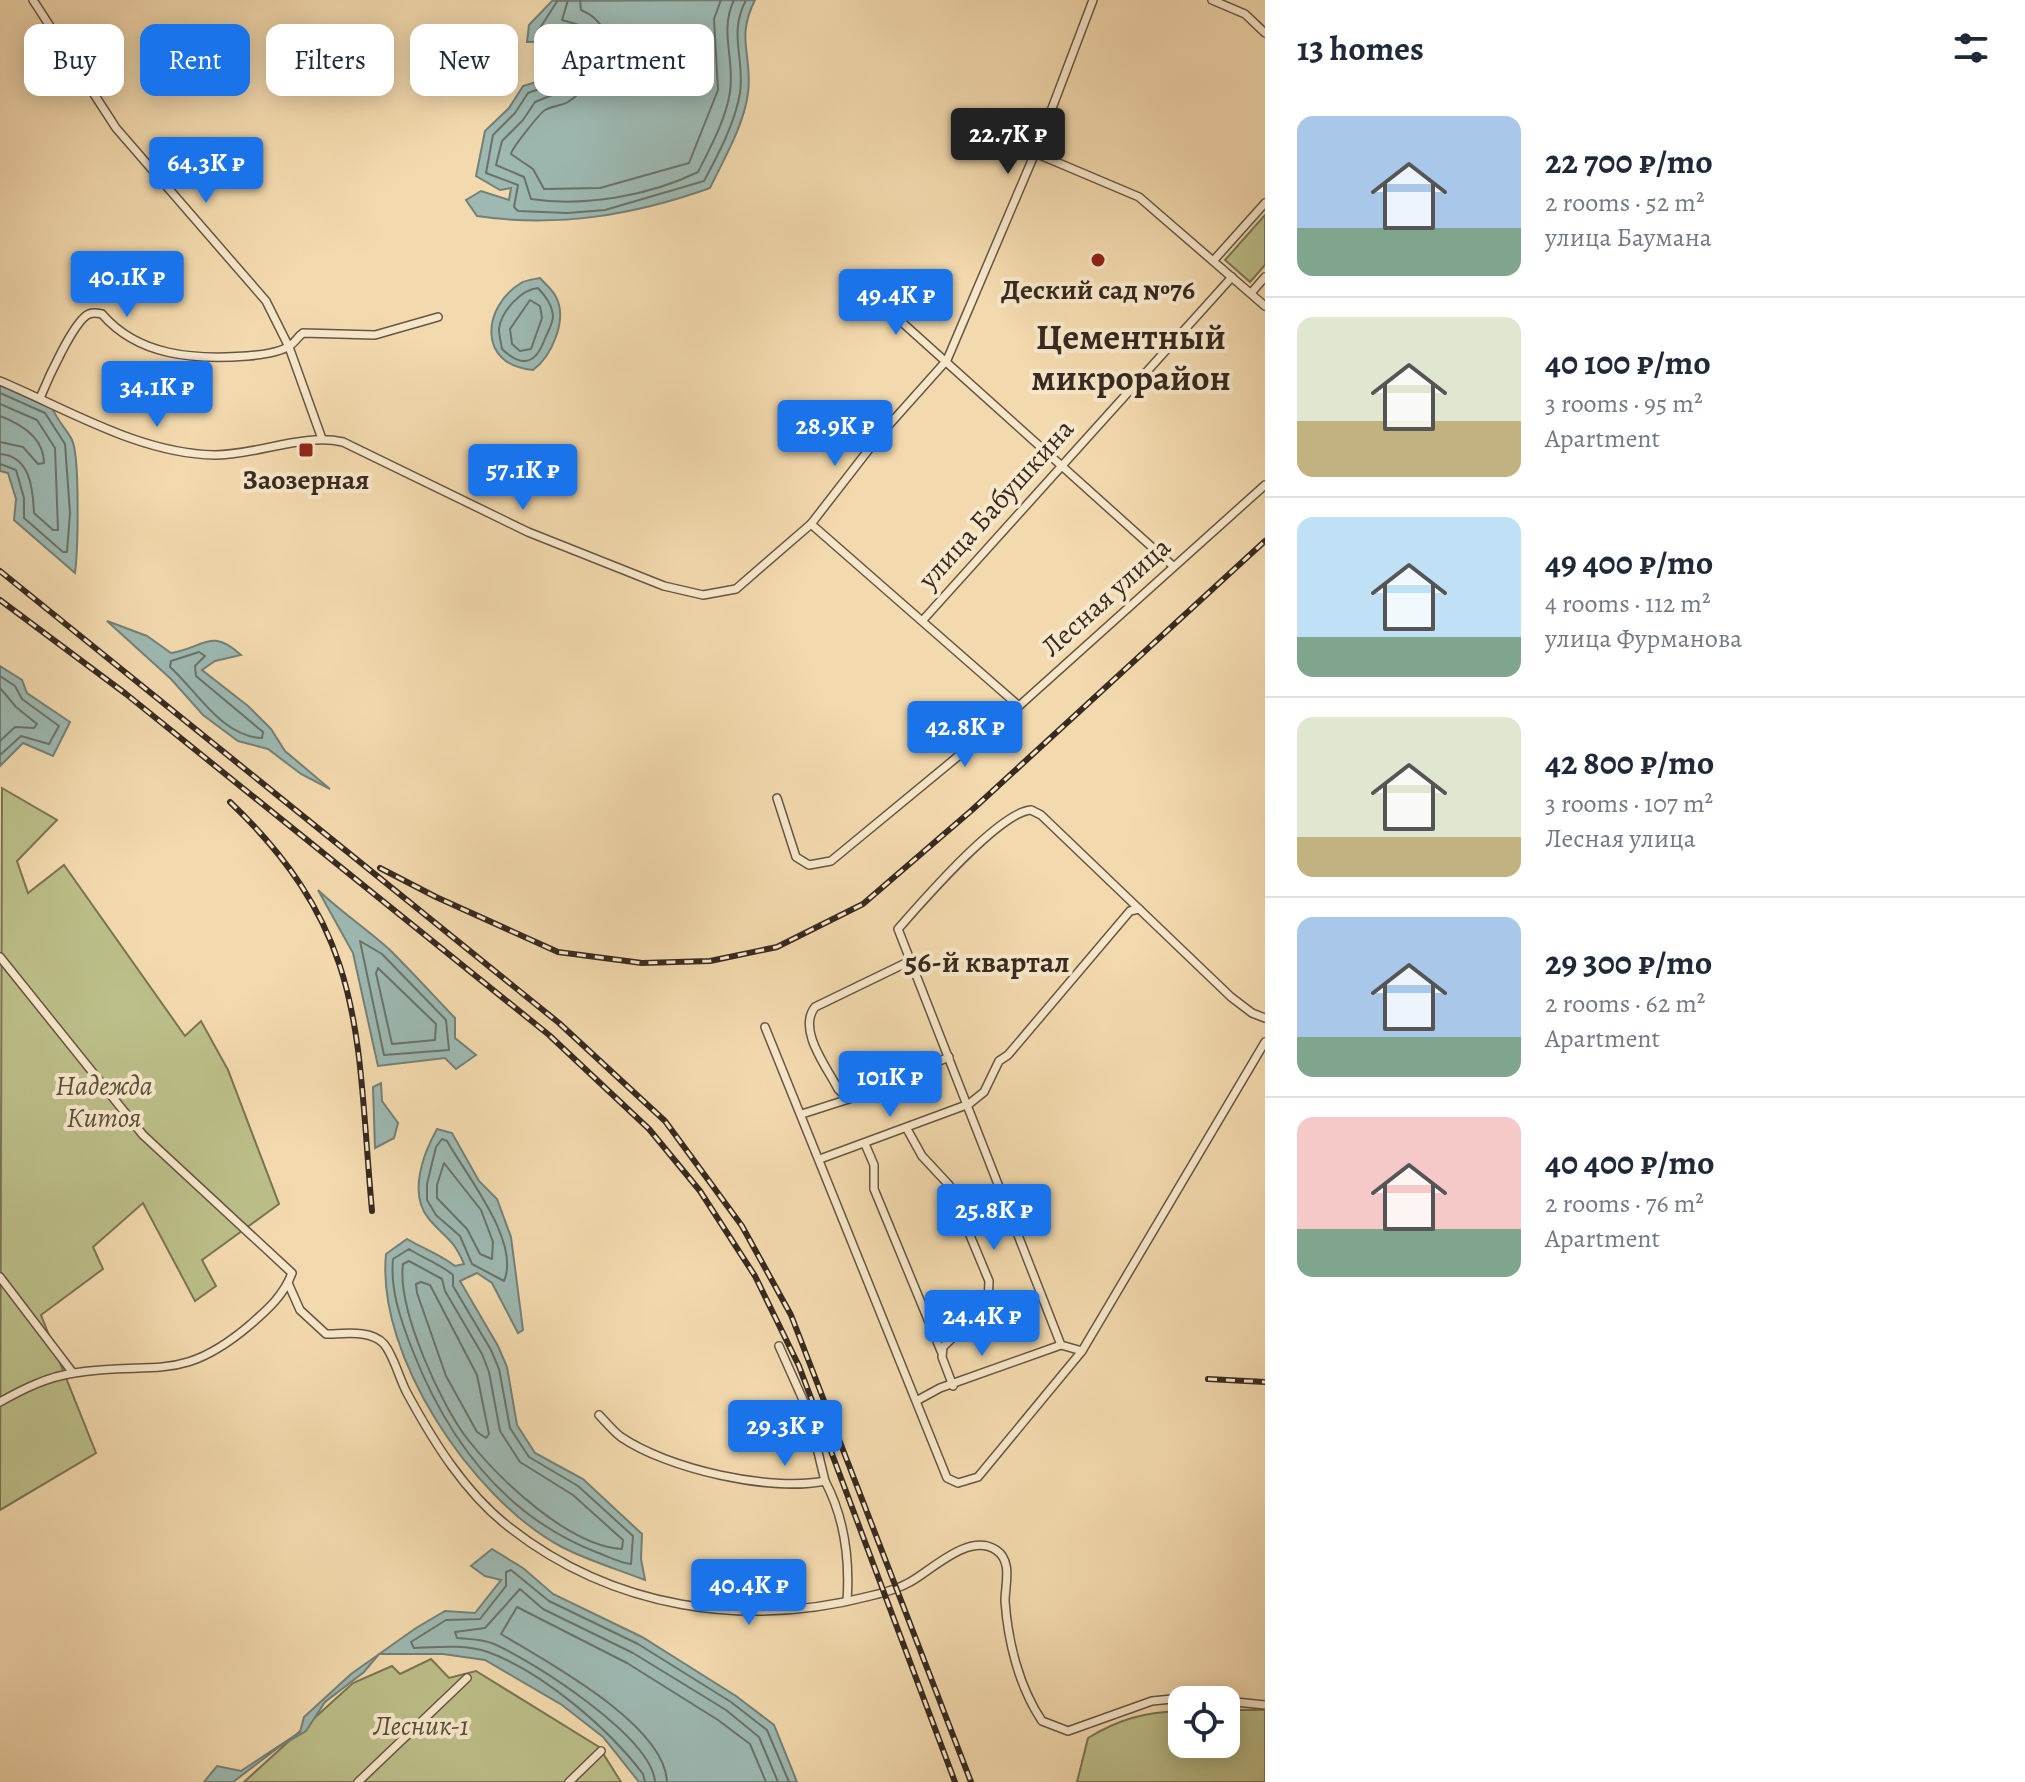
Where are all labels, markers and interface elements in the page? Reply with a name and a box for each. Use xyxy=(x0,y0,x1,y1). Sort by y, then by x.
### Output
chip: Buy xyxy=(24,24,124,96)
chip: Rent xyxy=(140,24,250,96)
chip: Filters xyxy=(266,24,394,96)
chip: New xyxy=(410,24,518,96)
chip: Apartment xyxy=(534,24,714,96)
text: 13 homes xyxy=(1297,25,1424,72)
icon: filters xyxy=(1949,26,1993,70)
pin: 22.7K ₽ xyxy=(934,108,1082,176)
text: 22.7K ₽ xyxy=(969,116,1047,151)
pin: 64.3K ₽ xyxy=(132,137,280,205)
text: 22 700 ₽/mo xyxy=(1545,138,1713,185)
text: 64.3K ₽ xyxy=(167,145,245,180)
icon: home xyxy=(1361,148,1457,244)
text: 2 rooms · 52 m² xyxy=(1545,185,1704,220)
text: улица Баумана xyxy=(1545,220,1712,255)
pin: 40.1K ₽ xyxy=(53,251,201,319)
marker: Деский сад №76 xyxy=(1089,251,1107,269)
text: 40.1K ₽ xyxy=(89,259,165,294)
pin: 49.4K ₽ xyxy=(822,269,970,337)
place label: Деский сад №76 xyxy=(1001,271,1195,309)
text: 49.4K ₽ xyxy=(857,277,935,312)
district label: Цементный микрорайон xyxy=(1031,312,1231,402)
text: 40 100 ₽/mo xyxy=(1545,339,1711,386)
icon: home xyxy=(1361,349,1457,445)
pin: 34.1K ₽ xyxy=(83,361,231,429)
text: 34.1K ₽ xyxy=(120,369,194,404)
text: 3 rooms · 95 m² xyxy=(1545,386,1702,421)
pin: 28.9K ₽ xyxy=(761,400,909,468)
text: 28.9K ₽ xyxy=(795,408,875,443)
street label: улица Бабушкина xyxy=(909,411,1083,598)
text: Apartment xyxy=(1545,421,1660,456)
marker: Заозерная xyxy=(297,441,315,459)
pin: 57.1K ₽ xyxy=(449,444,597,512)
text: 57.1K ₽ xyxy=(486,452,560,487)
place label: Заозерная xyxy=(243,461,369,499)
street label: Лесная улица xyxy=(1033,529,1179,665)
text: 49 400 ₽/mo xyxy=(1545,539,1713,586)
icon: home xyxy=(1361,549,1457,645)
text: 4 rooms · 112 m² xyxy=(1545,586,1711,621)
text: улица Фурманова xyxy=(1545,621,1742,656)
pin: 42.8K ₽ xyxy=(891,701,1039,769)
text: 42.8K ₽ xyxy=(925,709,1005,744)
text: 42 800 ₽/mo xyxy=(1545,739,1714,786)
icon: home xyxy=(1361,749,1457,845)
text: 3 rooms · 107 m² xyxy=(1545,786,1713,821)
text: Лесная улица xyxy=(1545,821,1696,856)
text: 29 300 ₽/mo xyxy=(1545,939,1712,986)
district label: 56-й квартал xyxy=(904,942,1070,982)
icon: home xyxy=(1361,949,1457,1045)
text: 2 rooms · 62 m² xyxy=(1545,986,1705,1021)
text: Apartment xyxy=(1545,1021,1660,1056)
pin: 101K ₽ xyxy=(825,1051,955,1119)
text: 101K ₽ xyxy=(857,1059,923,1094)
park label: Надежда Китоя xyxy=(55,1067,153,1137)
text: 40 400 ₽/mo xyxy=(1545,1139,1715,1186)
icon: home xyxy=(1361,1149,1457,1245)
pin: 25.8K ₽ xyxy=(920,1184,1068,1252)
text: 2 rooms · 76 m² xyxy=(1545,1186,1704,1221)
text: 25.8K ₽ xyxy=(955,1192,1033,1227)
text: Apartment xyxy=(1545,1221,1660,1256)
pin: 24.4K ₽ xyxy=(908,1290,1056,1358)
text: 24.4K ₽ xyxy=(943,1298,1021,1333)
pin: 29.3K ₽ xyxy=(711,1400,859,1468)
text: 29.3K ₽ xyxy=(746,1408,824,1443)
pin: 40.4K ₽ xyxy=(675,1559,823,1627)
text: 40.4K ₽ xyxy=(709,1567,789,1602)
map controls xyxy=(1168,1686,1240,1758)
button: locate xyxy=(1168,1686,1240,1758)
park label: Лесник-1 xyxy=(372,1707,469,1745)

